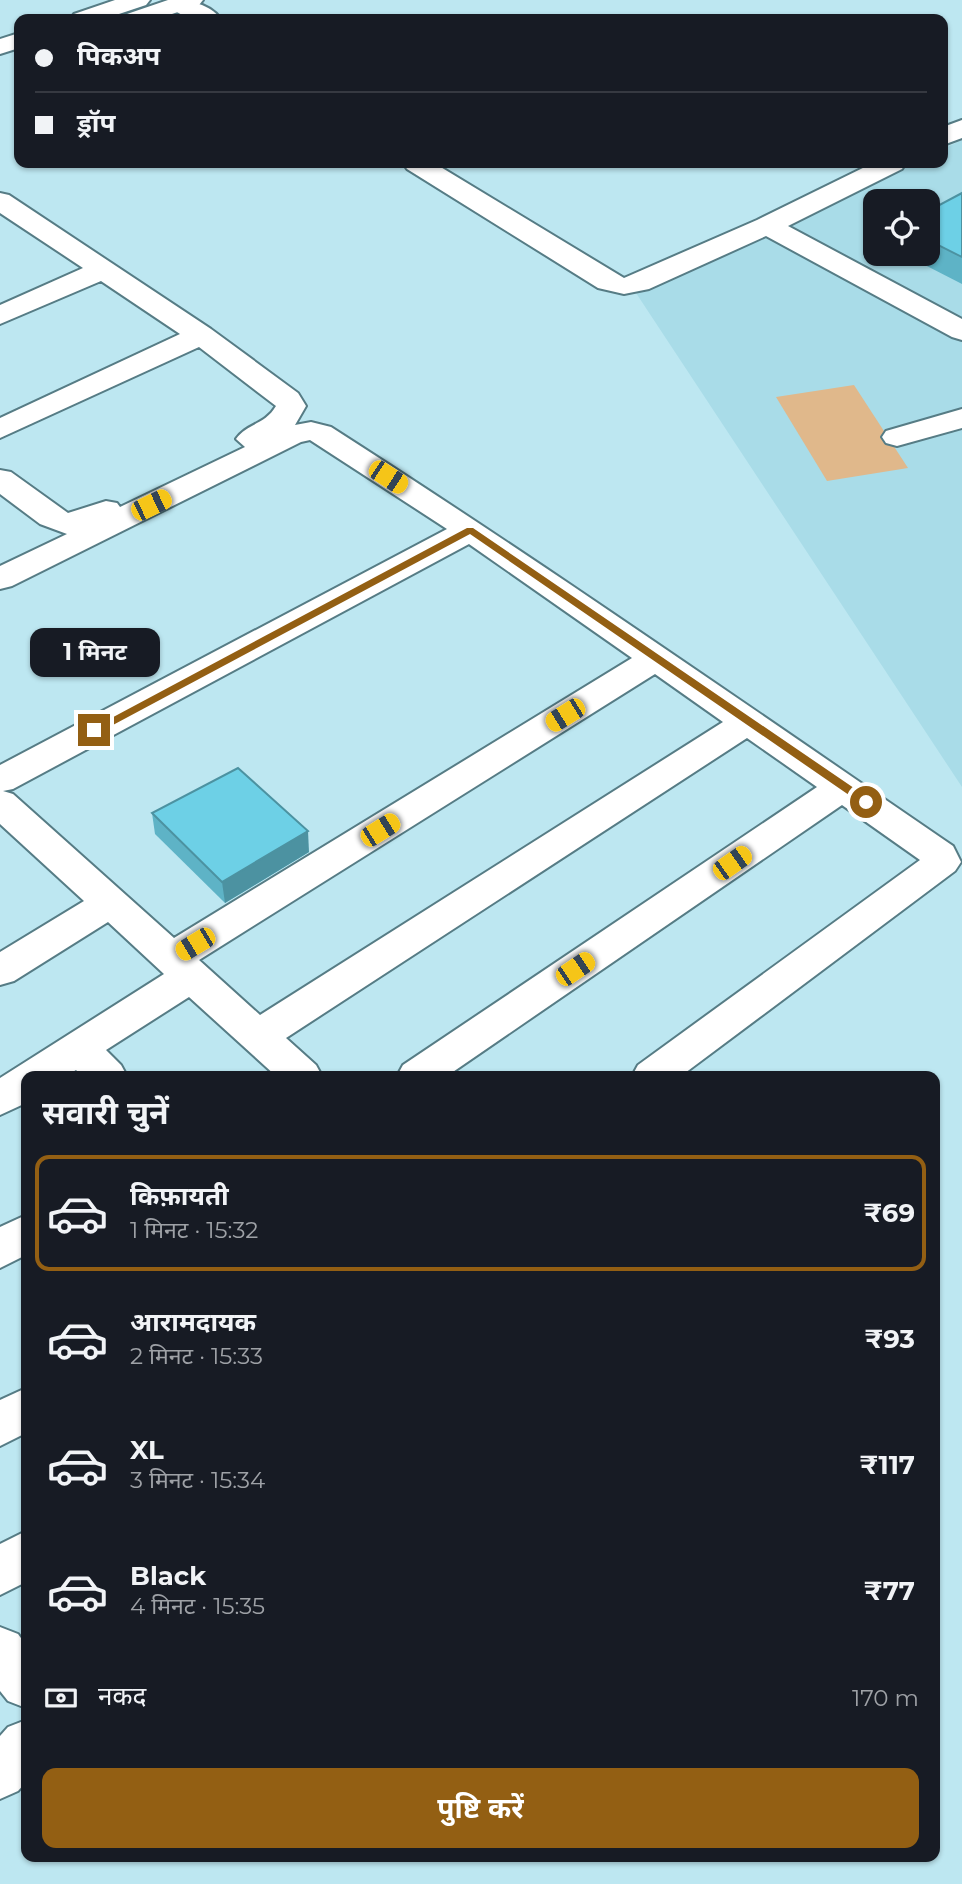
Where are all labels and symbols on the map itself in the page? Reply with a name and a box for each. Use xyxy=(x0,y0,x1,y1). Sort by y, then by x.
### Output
car xyxy=(365,457,412,497)
car xyxy=(128,486,175,524)
callout: 1 मिनट xyxy=(29,628,159,678)
car xyxy=(542,695,589,735)
route end xyxy=(78,714,110,746)
route start xyxy=(850,786,882,818)
car xyxy=(357,810,404,850)
car xyxy=(709,842,756,884)
car xyxy=(172,924,219,964)
car xyxy=(552,949,599,989)

